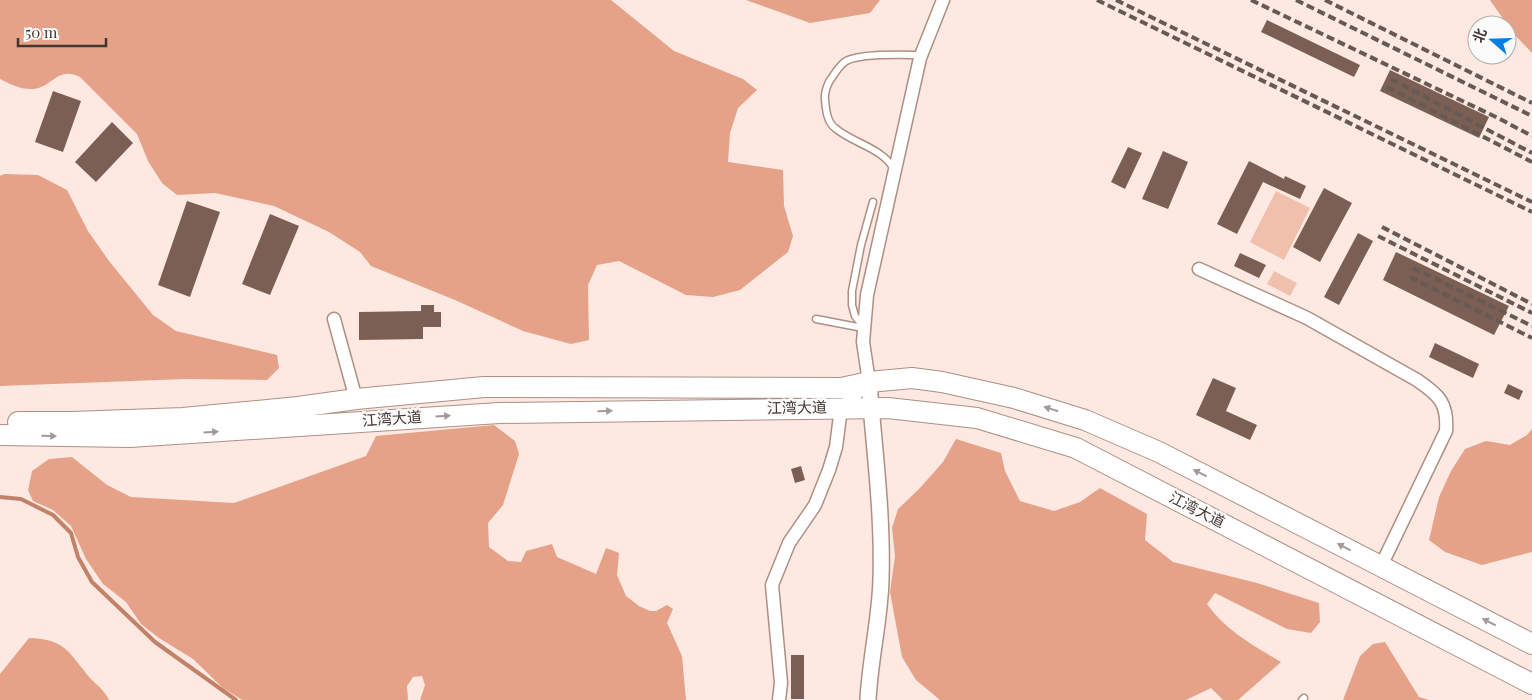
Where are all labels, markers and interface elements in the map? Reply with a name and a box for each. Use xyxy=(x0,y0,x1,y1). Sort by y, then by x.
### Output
scale bar xyxy=(18,15,105,47)
north arrow xyxy=(1467,15,1517,65)
text: 50 m xyxy=(25,22,58,42)
text: 北 xyxy=(1468,26,1491,45)
street label: 江湾大道 xyxy=(767,396,827,418)
one-way arrow xyxy=(1043,405,1058,413)
street label: 江湾大道 xyxy=(361,406,423,430)
one-way arrow xyxy=(598,407,614,415)
one-way arrow xyxy=(435,412,451,420)
one-way arrow xyxy=(203,427,219,435)
one-way arrow xyxy=(41,432,57,440)
one-way arrow xyxy=(1193,469,1207,477)
street label: 江湾大道 xyxy=(1166,487,1229,532)
one-way arrow xyxy=(1337,543,1352,551)
one-way arrow xyxy=(1481,618,1496,626)

